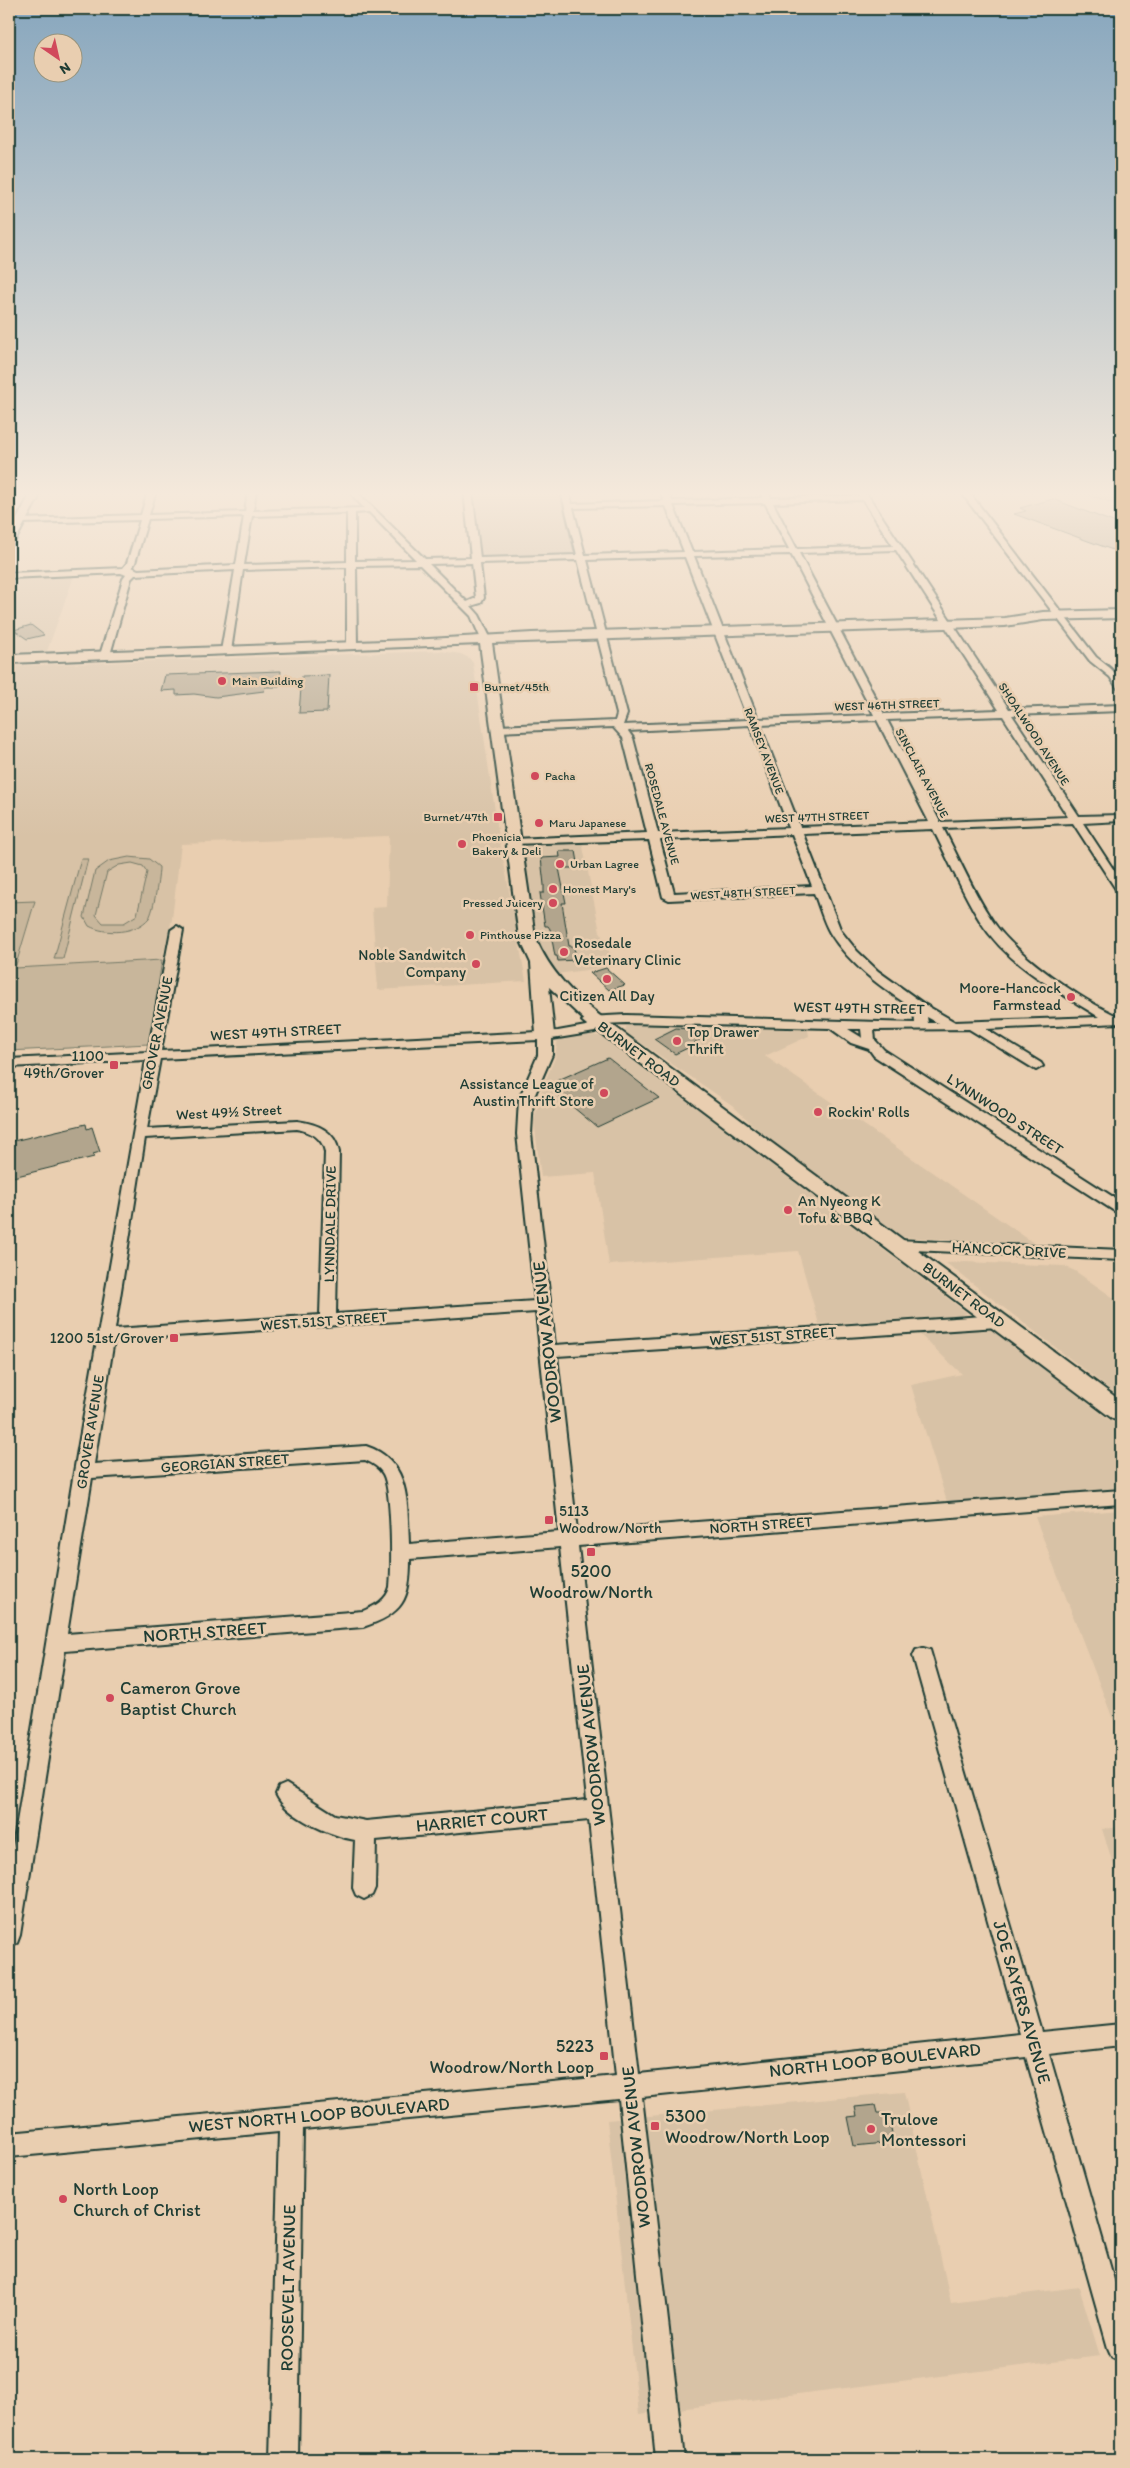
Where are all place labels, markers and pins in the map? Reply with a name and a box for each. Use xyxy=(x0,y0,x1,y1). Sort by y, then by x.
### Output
place label: Main Building xyxy=(232,674,304,688)
marker: Main Building xyxy=(216,675,228,687)
place label: Burnet/45th xyxy=(484,680,549,694)
marker: Burnet/45th xyxy=(468,681,480,693)
place label: Pacha xyxy=(545,769,575,783)
marker: Pacha xyxy=(529,770,541,782)
place label: Burnet/47th xyxy=(423,810,488,824)
marker: Burnet/47th xyxy=(492,811,504,823)
place label: Maru Japanese xyxy=(549,816,626,830)
marker: Maru Japanese xyxy=(533,817,545,829)
place label: Phoenicia Bakery & Deli xyxy=(472,830,541,858)
marker: Phoenicia Bakery & Deli xyxy=(456,838,468,850)
place label: Urban Lagree xyxy=(570,857,639,871)
marker: Urban Lagree xyxy=(554,858,566,870)
place label: Honest Mary's xyxy=(563,882,636,896)
marker: Honest Mary's xyxy=(547,883,559,895)
place label: Pressed Juicery xyxy=(463,896,543,910)
marker: Pressed Juicery xyxy=(547,897,559,909)
place label: Pinthouse Pizza xyxy=(480,928,562,942)
marker: Pinthouse Pizza xyxy=(464,929,476,941)
place label: Rosedale Veterinary Clinic xyxy=(574,934,681,969)
place label: Noble Sandwitch Company xyxy=(358,946,466,981)
marker: Rosedale Veterinary Clinic xyxy=(558,946,570,958)
marker: Noble Sandwitch Company xyxy=(470,958,482,970)
marker: Citizen All Day xyxy=(601,973,613,985)
place label: Moore-Hancock Farmstead xyxy=(959,979,1061,1014)
place label: Citizen All Day xyxy=(559,987,655,1005)
marker: Moore-Hancock Farmstead xyxy=(1065,991,1077,1003)
place label: Top Drawer Thrift xyxy=(687,1023,759,1058)
marker: Top Drawer Thrift xyxy=(671,1035,683,1047)
place label: 1100 49th/Grover xyxy=(24,1047,104,1082)
marker: 1100 49th/Grover xyxy=(108,1059,120,1071)
place label: Assistance League of Austin Thrift Store xyxy=(460,1075,594,1110)
marker: Assistance League of Austin Thrift Store xyxy=(598,1087,610,1099)
place label: Rockin' Rolls xyxy=(828,1103,910,1121)
marker: Rockin' Rolls xyxy=(812,1106,824,1118)
place label: An Nyeong K Tofu & BBQ xyxy=(798,1192,881,1227)
marker: An Nyeong K Tofu & BBQ xyxy=(782,1204,794,1216)
place label: 1200 51st/Grover xyxy=(50,1329,164,1347)
marker: 1200 51st/Grover xyxy=(168,1332,180,1344)
place label: 5113 Woodrow/North xyxy=(559,1502,662,1537)
marker: 5113 Woodrow/North xyxy=(543,1514,555,1526)
marker: 5200 Woodrow/North xyxy=(585,1546,597,1558)
place label: 5200 Woodrow/North xyxy=(529,1560,653,1603)
place label: Cameron Grove Baptist Church xyxy=(120,1677,241,1720)
marker: Cameron Grove Baptist Church xyxy=(104,1692,116,1704)
place label: 5223 Woodrow/North Loop xyxy=(429,2035,594,2078)
marker: 5223 Woodrow/North Loop xyxy=(598,2050,610,2062)
place label: 5300 Woodrow/North Loop xyxy=(665,2105,830,2148)
place label: Trulove Montessori xyxy=(881,2108,966,2151)
marker: 5300 Woodrow/North Loop xyxy=(649,2120,661,2132)
marker: Trulove Montessori xyxy=(865,2123,877,2135)
place label: North Loop Church of Christ xyxy=(73,2178,201,2221)
marker: North Loop Church of Christ xyxy=(57,2193,69,2205)

